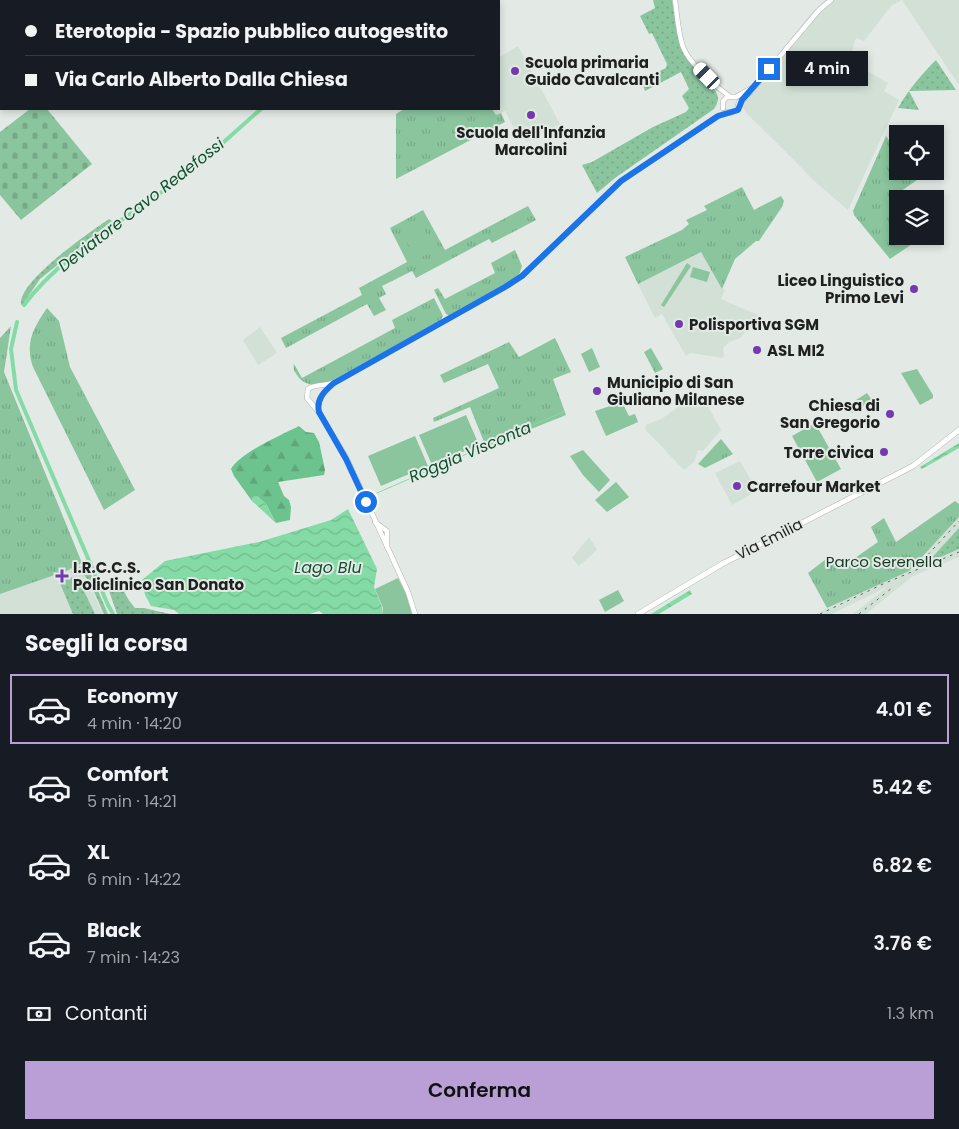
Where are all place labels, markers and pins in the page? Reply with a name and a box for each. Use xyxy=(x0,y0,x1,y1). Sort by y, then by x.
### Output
place label: Scuola primaria Guido Cavalcanti xyxy=(525,52,659,90)
marker: Scuola primaria Guido Cavalcanti xyxy=(509,65,521,77)
marker: Scuola dell'Infanzia Marcolini xyxy=(525,109,537,121)
place label: Scuola dell'Infanzia Marcolini xyxy=(456,122,606,160)
place label: Liceo Linguistico Primo Levi xyxy=(777,270,904,308)
marker: Liceo Linguistico Primo Levi xyxy=(908,283,920,295)
place label: Polisportiva SGM xyxy=(689,314,819,335)
marker: Polisportiva SGM xyxy=(673,318,685,330)
place label: ASL MI2 xyxy=(767,340,825,361)
marker: ASL MI2 xyxy=(751,344,763,356)
place label: Municipio di San Giuliano Milanese xyxy=(607,372,745,410)
marker: Municipio di San Giuliano Milanese xyxy=(591,385,603,397)
place label: Chiesa di San Gregorio xyxy=(780,395,880,433)
marker: Chiesa di San Gregorio xyxy=(884,408,896,420)
place label: Torre civica xyxy=(784,442,874,463)
marker: Torre civica xyxy=(878,446,890,458)
place label: Carrefour Market xyxy=(747,476,880,497)
marker: Carrefour Market xyxy=(731,480,743,492)
place label: I.R.C.C.S. Policlinico San Donato xyxy=(73,557,245,595)
marker: I.R.C.C.S. Policlinico San Donato xyxy=(55,569,69,583)

